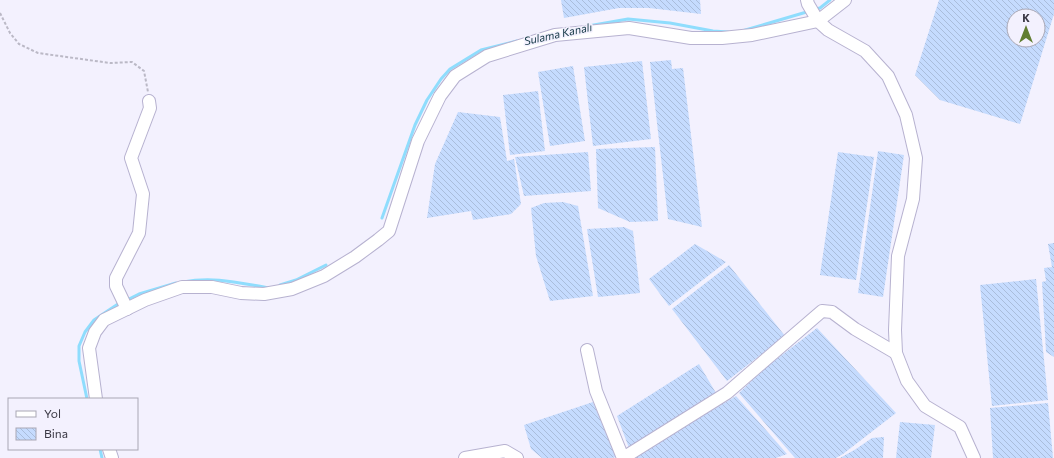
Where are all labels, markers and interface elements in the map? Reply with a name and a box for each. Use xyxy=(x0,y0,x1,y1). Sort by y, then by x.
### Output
north arrow xyxy=(1006,8,1046,48)
text: K xyxy=(1022,11,1030,24)
water label: Sulama Kanalı xyxy=(523,20,593,47)
legend xyxy=(8,398,138,450)
text: Yol xyxy=(44,406,61,420)
text: Bina xyxy=(44,426,68,440)

